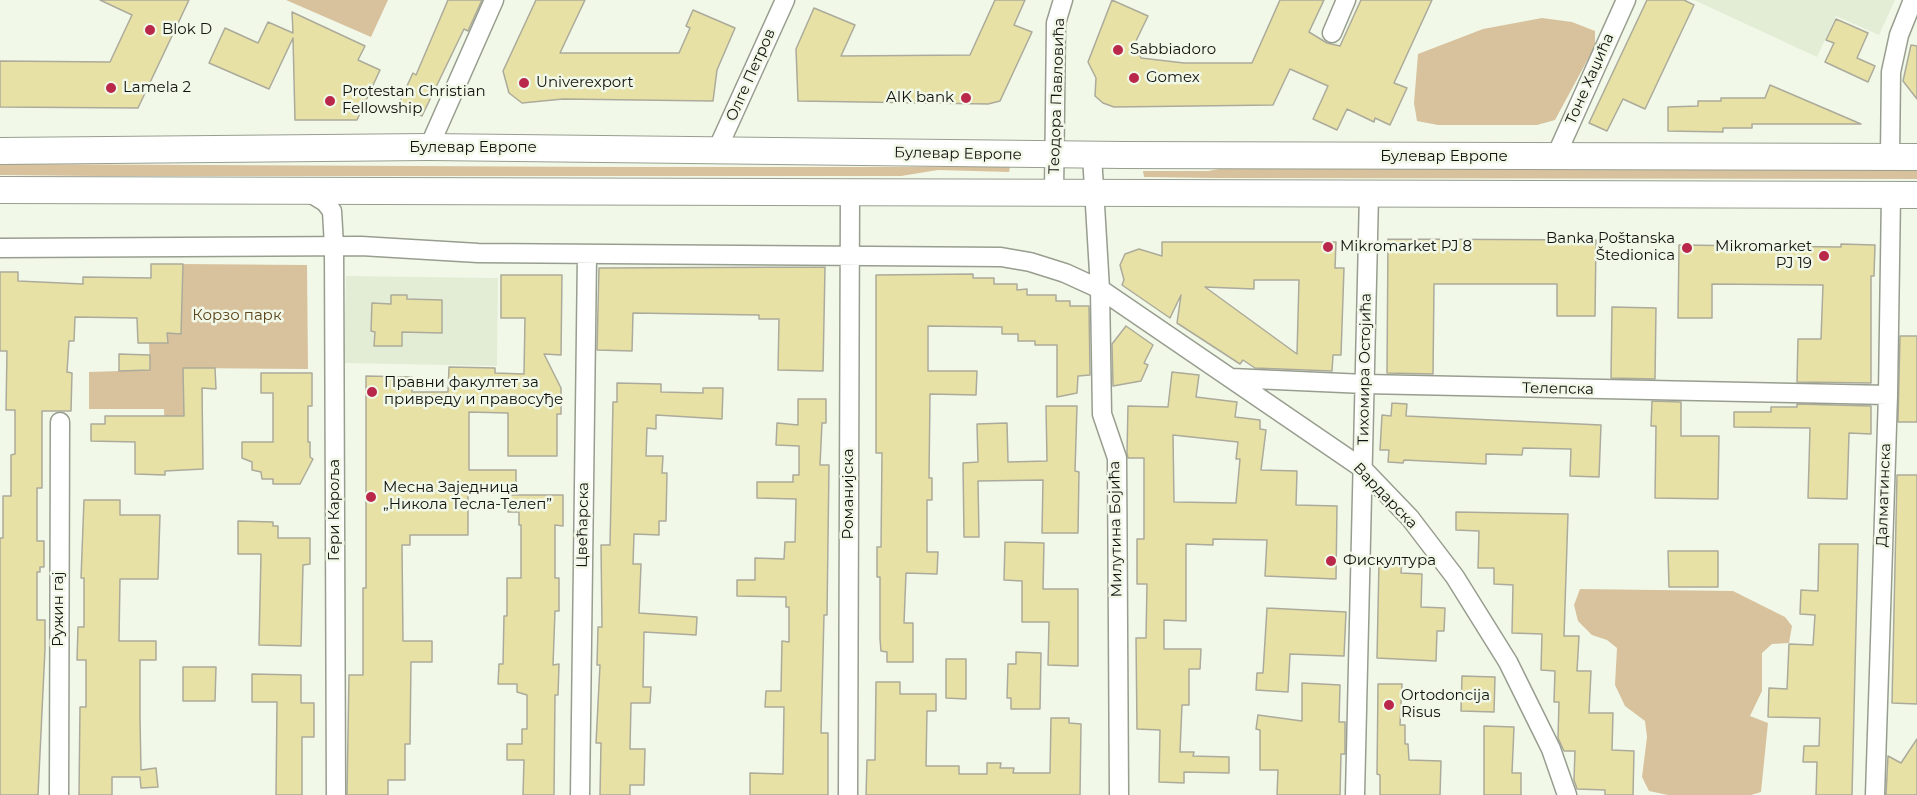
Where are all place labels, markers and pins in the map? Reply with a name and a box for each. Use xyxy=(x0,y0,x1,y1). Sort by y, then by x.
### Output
place label: Blok D xyxy=(162,21,212,39)
marker: Blok D xyxy=(143,23,157,37)
place label: Sabbiadoro xyxy=(1130,41,1216,59)
marker: Sabbiadoro xyxy=(1111,43,1125,57)
place label: Gomex xyxy=(1146,69,1200,87)
marker: Gomex xyxy=(1127,71,1141,85)
place label: Univerexport xyxy=(536,74,634,92)
marker: Univerexport xyxy=(517,76,531,90)
place label: Lamela 2 xyxy=(123,79,191,97)
marker: Lamela 2 xyxy=(104,81,118,95)
place label: Protestan Christian Fellowship xyxy=(342,83,486,118)
place label: AIK bank xyxy=(886,89,954,107)
marker: AIK bank xyxy=(959,91,973,105)
marker: Protestan Christian Fellowship xyxy=(323,94,337,108)
place label: Banka Poštanska Štedionica xyxy=(1546,230,1675,265)
place label: Mikromarket PJ 8 xyxy=(1340,238,1472,256)
place label: Mikromarket PJ 19 xyxy=(1715,238,1812,273)
marker: Mikromarket PJ 8 xyxy=(1321,240,1335,254)
marker: Banka Poštanska Štedionica xyxy=(1680,241,1694,255)
marker: Mikromarket PJ 19 xyxy=(1817,249,1831,263)
place label: Правни факултет за привреду и правосуђе xyxy=(384,374,563,409)
marker: Правни факултет за привреду и правосуђе xyxy=(365,385,379,399)
place label: Месна Заједница „Никола Тесла-Телеп” xyxy=(383,479,552,514)
marker: Месна Заједница „Никола Тесла-Телеп” xyxy=(364,490,378,504)
place label: Фискултура xyxy=(1343,552,1436,570)
marker: Фискултура xyxy=(1324,554,1338,568)
place label: Ortodoncija Risus xyxy=(1401,687,1490,722)
marker: Ortodoncija Risus xyxy=(1382,698,1396,712)

